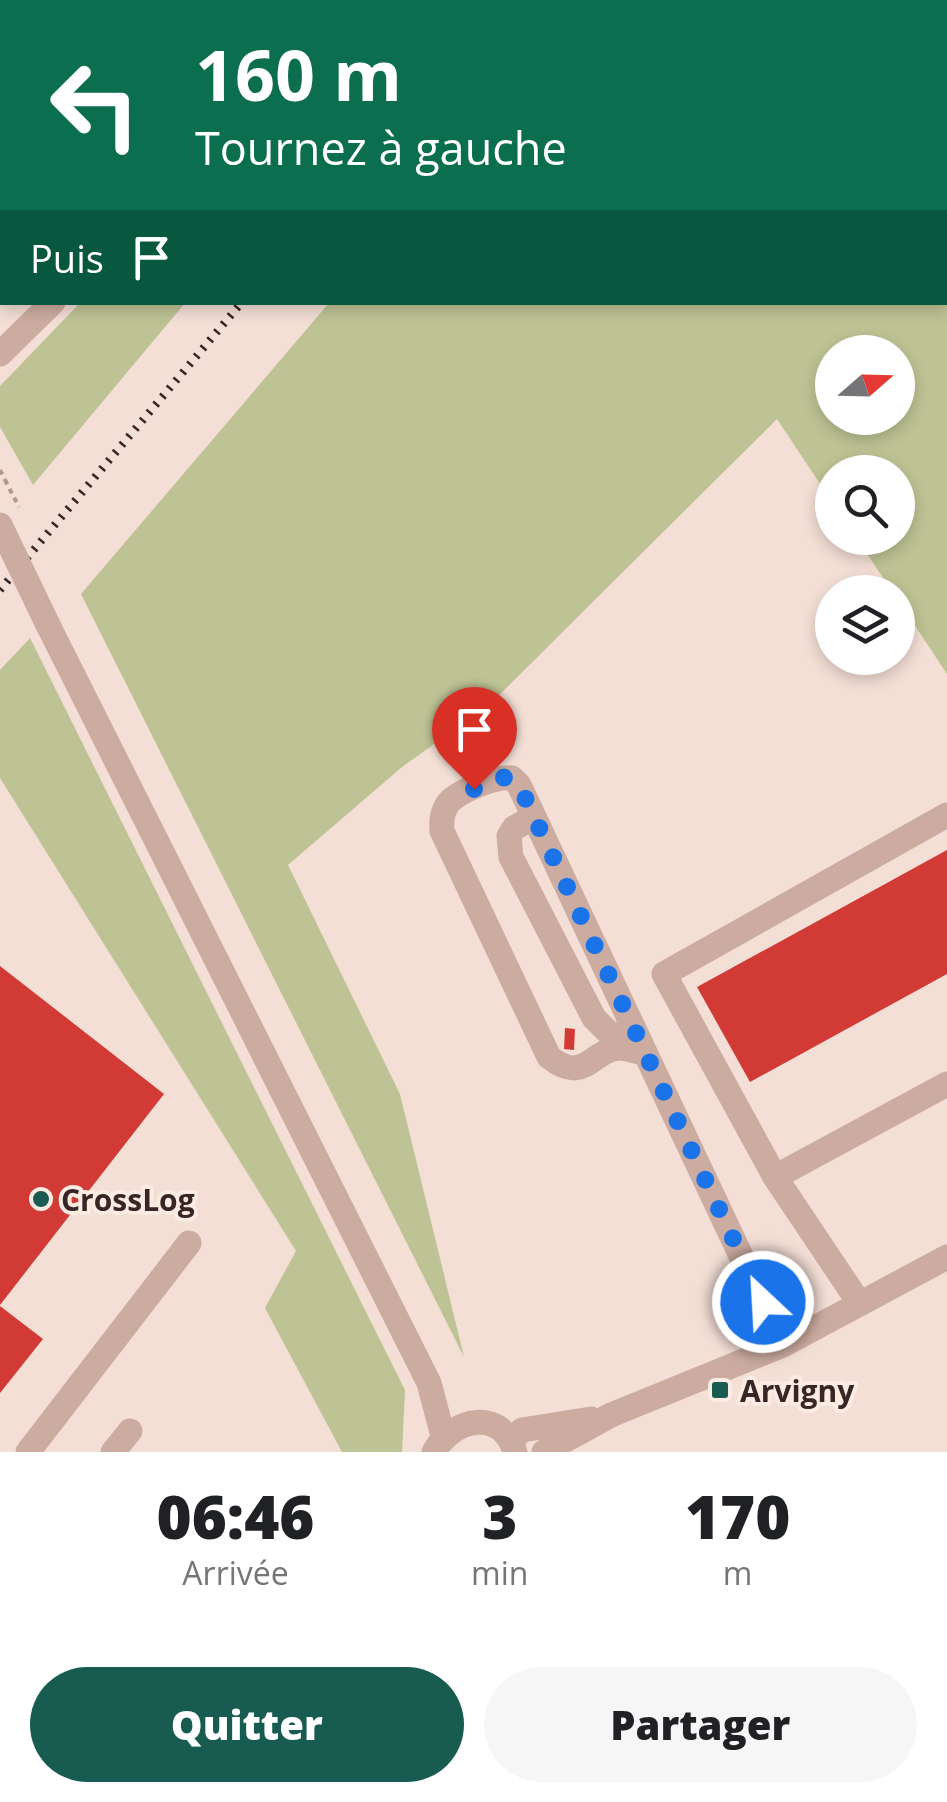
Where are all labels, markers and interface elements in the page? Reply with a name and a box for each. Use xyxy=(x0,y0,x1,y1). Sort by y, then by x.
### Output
text: 160 m xyxy=(195,26,402,122)
icon: left xyxy=(30,40,160,170)
text: Tournez à gauche xyxy=(195,117,567,178)
icon: arrive xyxy=(124,230,179,285)
text: Puis xyxy=(30,232,104,284)
north arrow xyxy=(815,335,915,435)
map controls xyxy=(815,335,915,675)
button: search xyxy=(815,455,915,555)
button: layers xyxy=(815,575,915,675)
pin xyxy=(432,687,517,790)
icon: arrive xyxy=(447,702,502,757)
place label: CrossLog xyxy=(61,1179,195,1220)
marker: CrossLog xyxy=(30,1188,52,1210)
position arrow xyxy=(711,1250,815,1354)
place label: Arvigny xyxy=(740,1370,855,1411)
marker: Arvigny xyxy=(709,1379,731,1401)
text: 06:46 xyxy=(157,1475,315,1557)
text: 3 xyxy=(482,1475,517,1557)
text: 170 xyxy=(685,1475,790,1557)
text: Arrivée xyxy=(182,1551,289,1594)
text: min xyxy=(471,1551,528,1594)
text: m xyxy=(723,1551,752,1594)
button: Quitter xyxy=(30,1667,464,1782)
button: Partager xyxy=(484,1667,917,1782)

